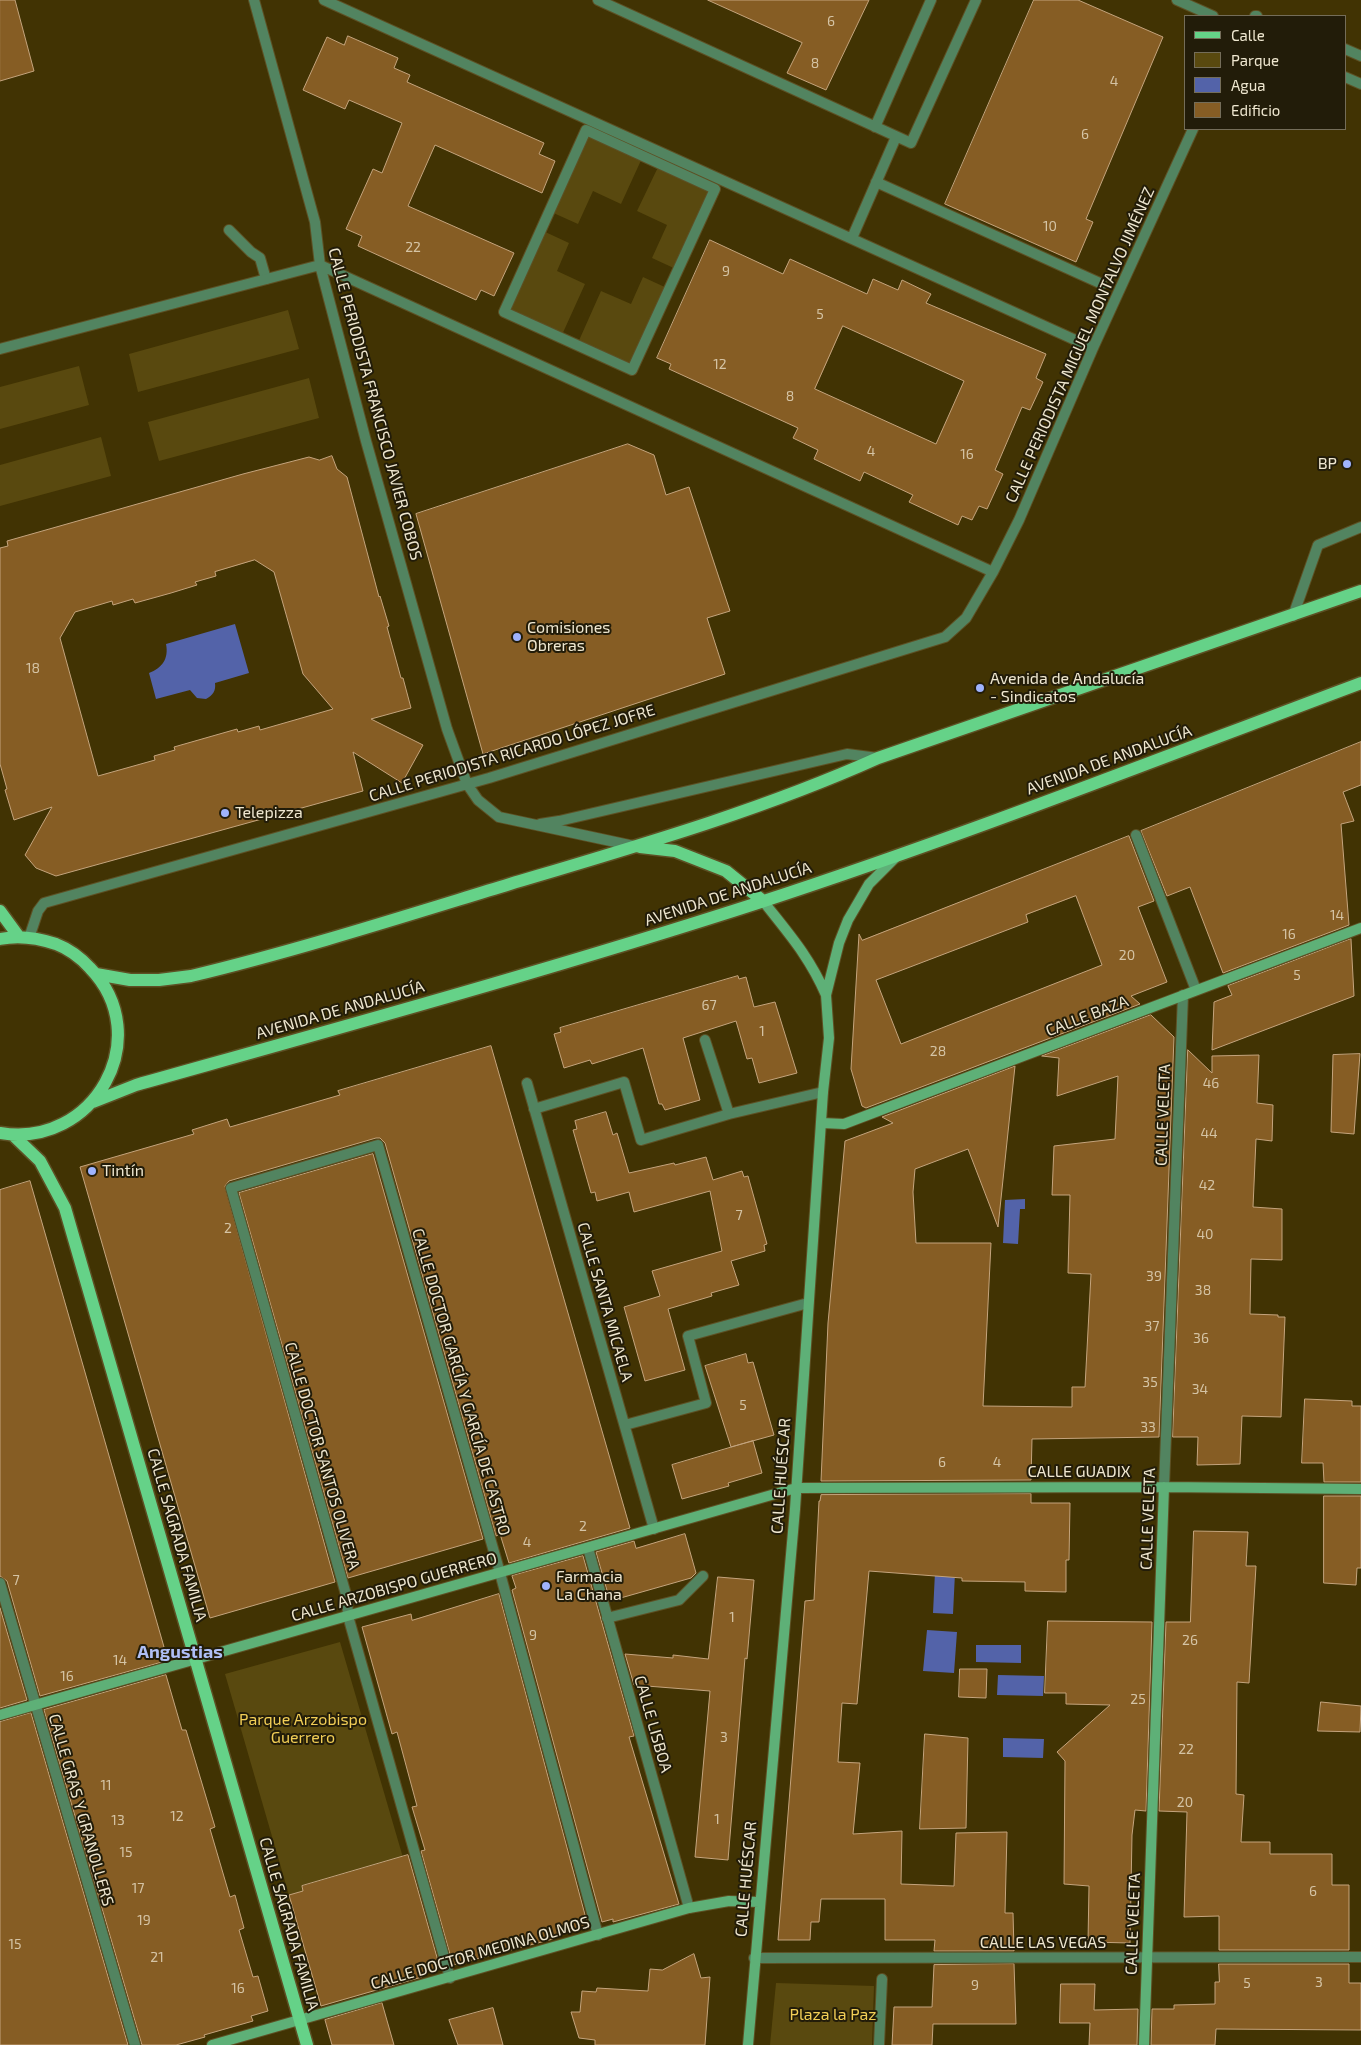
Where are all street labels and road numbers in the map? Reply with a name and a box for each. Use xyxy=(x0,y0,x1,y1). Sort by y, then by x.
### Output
street label: CALLE PERIODISTA MIGUEL MONTALVO JIMÉNEZ xyxy=(1001,184,1159,506)
street label: CALLE PERIODISTA FRANCISCO JAVIER COBOS xyxy=(324,246,426,562)
street label: CALLE PERIODISTA RICARDO LÓPEZ JOFRE xyxy=(367,700,657,806)
street label: AVENIDA DE ANDALUCÍA xyxy=(1024,721,1194,799)
street label: AVENIDA DE ANDALUCÍA xyxy=(642,858,814,930)
street label: AVENIDA DE ANDALUCÍA xyxy=(254,977,426,1043)
street label: CALLE BAZA xyxy=(1043,991,1131,1041)
street label: CALLE VELETA xyxy=(1152,1064,1174,1166)
street label: CALLE SANTA MICAELA xyxy=(573,1220,637,1384)
street label: CALLE DOCTOR GARCÍA Y GARCÍA DE CASTRO xyxy=(408,1226,514,1538)
street label: CALLE DOCTOR SANTOS OLIVERA xyxy=(280,1340,364,1572)
street label: CALLE HUÉSCAR xyxy=(767,1417,795,1535)
street label: CALLE SAGRADA FAMILIA xyxy=(143,1446,211,1624)
street label: CALLE GUADIX xyxy=(1027,1462,1131,1482)
street label: CALLE VELETA xyxy=(1137,1468,1159,1570)
street label: CALLE ARZOBISPO GUERRERO xyxy=(289,1548,499,1626)
street label: CALLE LISBOA xyxy=(630,1673,676,1775)
street label: CALLE GRAS Y GRANOLLERS xyxy=(44,1712,118,1908)
street label: CALLE HUÉSCAR xyxy=(731,1820,761,1938)
street label: CALLE SAGRADA FAMILIA xyxy=(255,1835,323,2013)
street label: CALLE VELETA xyxy=(1122,1873,1144,1975)
street label: CALLE DOCTOR MEDINA OLMOS xyxy=(368,1912,592,1994)
street label: CALLE LAS VEGAS xyxy=(980,1933,1106,1953)

